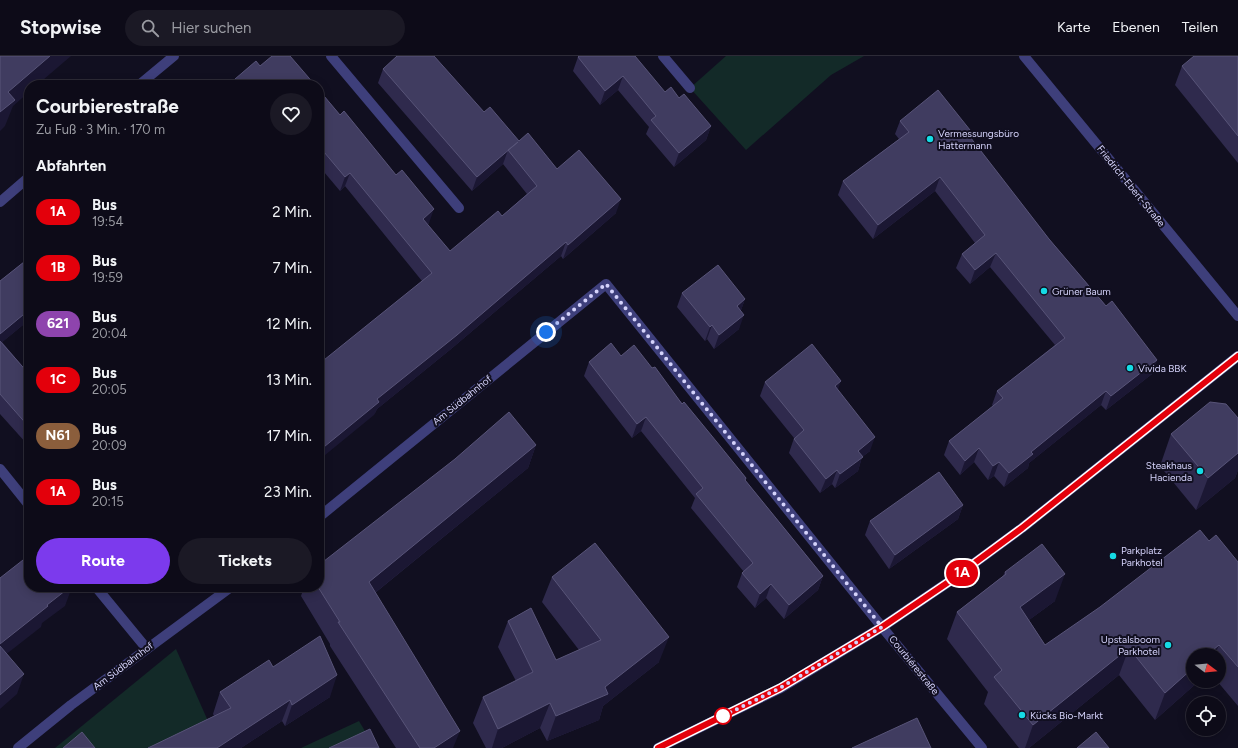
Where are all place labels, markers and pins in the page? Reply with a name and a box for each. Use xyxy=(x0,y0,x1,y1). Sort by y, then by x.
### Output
place label: Vermessungsbüro Hattermann xyxy=(938,127,1019,152)
marker: Vermessungsbüro Hattermann xyxy=(925,134,935,144)
place label: Grüner Baum xyxy=(1052,285,1111,298)
marker: Grüner Baum xyxy=(1039,286,1049,296)
place label: Vivida BBK xyxy=(1138,362,1187,375)
marker: Vivida BBK xyxy=(1125,363,1135,373)
place label: Steakhaus Hacienda xyxy=(1146,459,1192,484)
marker: Steakhaus Hacienda xyxy=(1195,466,1205,476)
place label: Parkplatz Parkhotel xyxy=(1121,544,1163,569)
marker: Parkplatz Parkhotel xyxy=(1108,551,1118,561)
place label: Upstalsboom Parkhotel xyxy=(1101,633,1160,658)
marker: Upstalsboom Parkhotel xyxy=(1163,640,1173,650)
unlabelled marker xyxy=(714,707,732,725)
place label: Kücks Bio-Markt xyxy=(1030,709,1103,722)
marker: Kücks Bio-Markt xyxy=(1017,710,1027,720)

